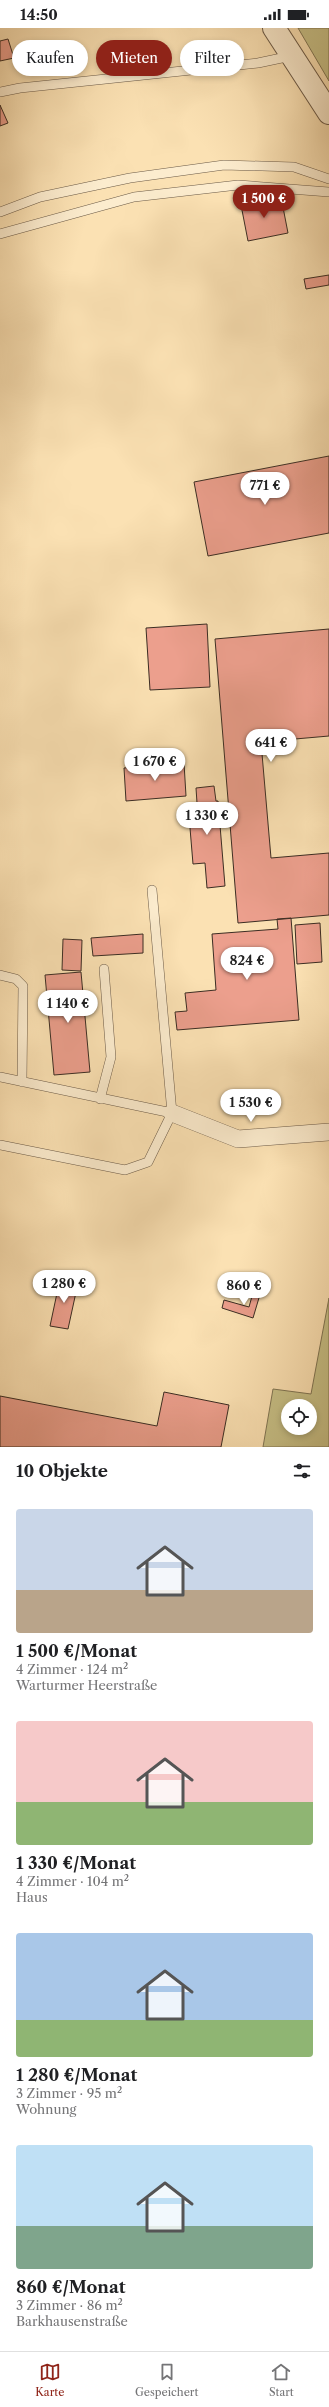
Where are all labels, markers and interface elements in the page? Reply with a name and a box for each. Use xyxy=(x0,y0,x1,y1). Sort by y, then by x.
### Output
text: 14:50 xyxy=(20,5,58,24)
chip: Kaufen xyxy=(12,40,88,76)
chip: Mieten xyxy=(96,40,172,76)
chip: Filter xyxy=(180,40,244,76)
pin: 1 500 € xyxy=(227,185,301,219)
text: 1 500 € xyxy=(242,190,286,206)
pin: 771 € xyxy=(237,472,293,506)
text: 771 € xyxy=(250,477,280,493)
pin: 641 € xyxy=(243,729,299,763)
text: 641 € xyxy=(255,734,287,750)
pin: 1 670 € xyxy=(118,748,192,782)
text: 1 670 € xyxy=(133,753,177,769)
pin: 1 330 € xyxy=(170,802,244,836)
text: 1 330 € xyxy=(185,807,229,823)
pin: 824 € xyxy=(219,947,275,981)
text: 824 € xyxy=(230,952,264,968)
pin: 1 140 € xyxy=(31,990,105,1024)
text: 1 140 € xyxy=(47,995,89,1011)
pin: 1 530 € xyxy=(214,1089,288,1123)
text: 1 530 € xyxy=(229,1094,273,1110)
pin: 1 280 € xyxy=(27,1270,101,1304)
pin: 860 € xyxy=(216,1272,272,1306)
text: 1 280 € xyxy=(42,1275,86,1291)
text: 860 € xyxy=(226,1277,262,1293)
map controls xyxy=(281,1399,317,1435)
button: locate xyxy=(281,1399,317,1435)
icon: filters xyxy=(291,1460,313,1482)
text: 10 Objekte xyxy=(16,1461,108,1481)
icon: home xyxy=(129,1535,201,1607)
text: 1 500 €/Monat xyxy=(16,1641,137,1661)
text: 4 Zimmer · 124 m² xyxy=(16,1661,128,1677)
text: Warturmer Heerstraße xyxy=(16,1677,157,1693)
icon: home xyxy=(129,1747,201,1819)
text: 1 330 €/Monat xyxy=(16,1853,136,1873)
text: 4 Zimmer · 104 m² xyxy=(16,1873,129,1889)
text: Haus xyxy=(16,1889,48,1905)
icon: home xyxy=(129,1959,201,2031)
text: 1 280 €/Monat xyxy=(16,2065,137,2085)
text: 3 Zimmer · 95 m² xyxy=(16,2085,122,2101)
text: Wohnung xyxy=(16,2101,76,2117)
icon: home xyxy=(129,2171,201,2243)
text: 860 €/Monat xyxy=(16,2277,126,2297)
text: 3 Zimmer · 86 m² xyxy=(16,2297,123,2313)
text: Barkhausenstraße xyxy=(16,2313,128,2329)
tab: Karte xyxy=(35,2361,64,2399)
tab: Gespeichert xyxy=(135,2361,198,2399)
tab: Start xyxy=(269,2361,294,2399)

